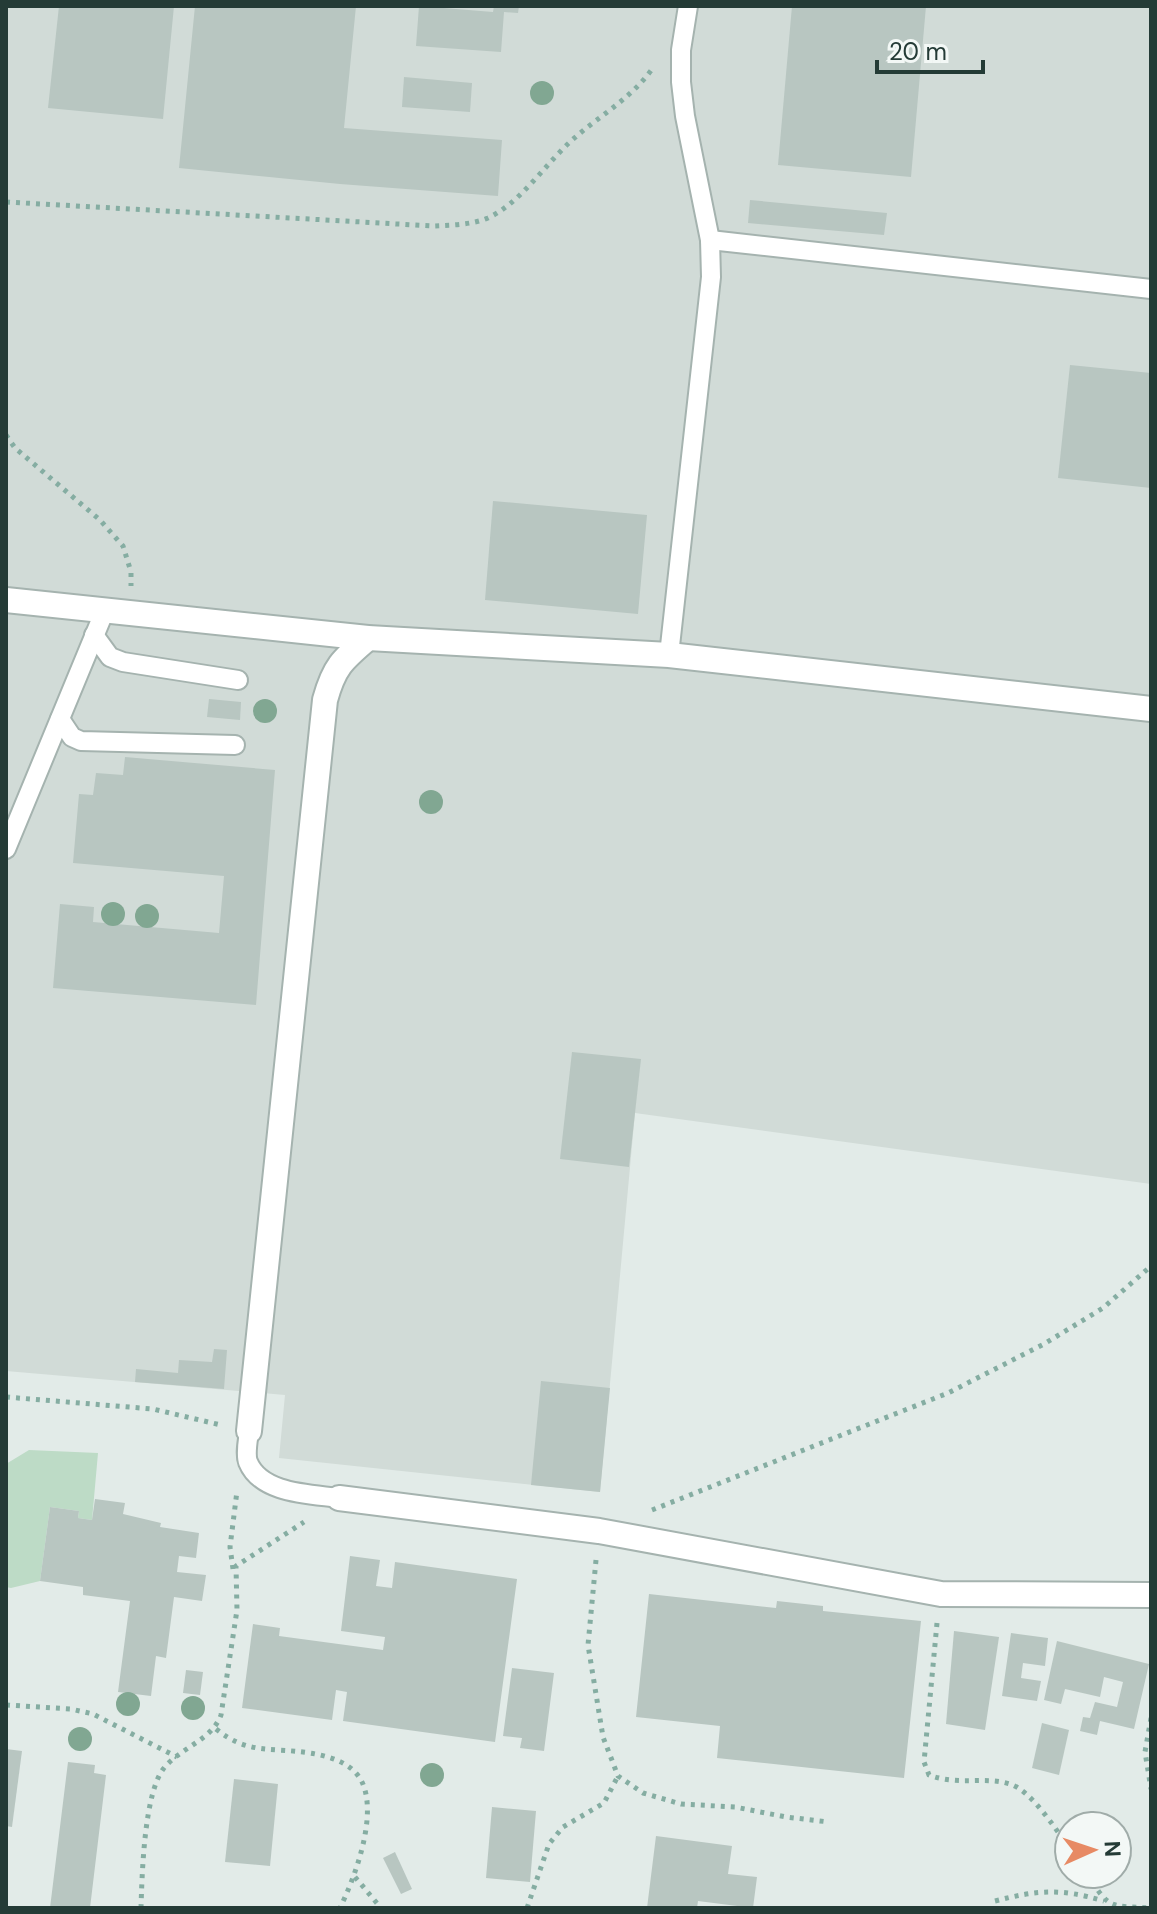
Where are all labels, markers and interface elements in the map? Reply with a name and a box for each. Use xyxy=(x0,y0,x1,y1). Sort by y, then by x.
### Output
scale bar xyxy=(877,24,983,74)
text: 20 m xyxy=(889,36,947,67)
north arrow xyxy=(1053,1810,1133,1890)
text: N xyxy=(1098,1840,1127,1858)

